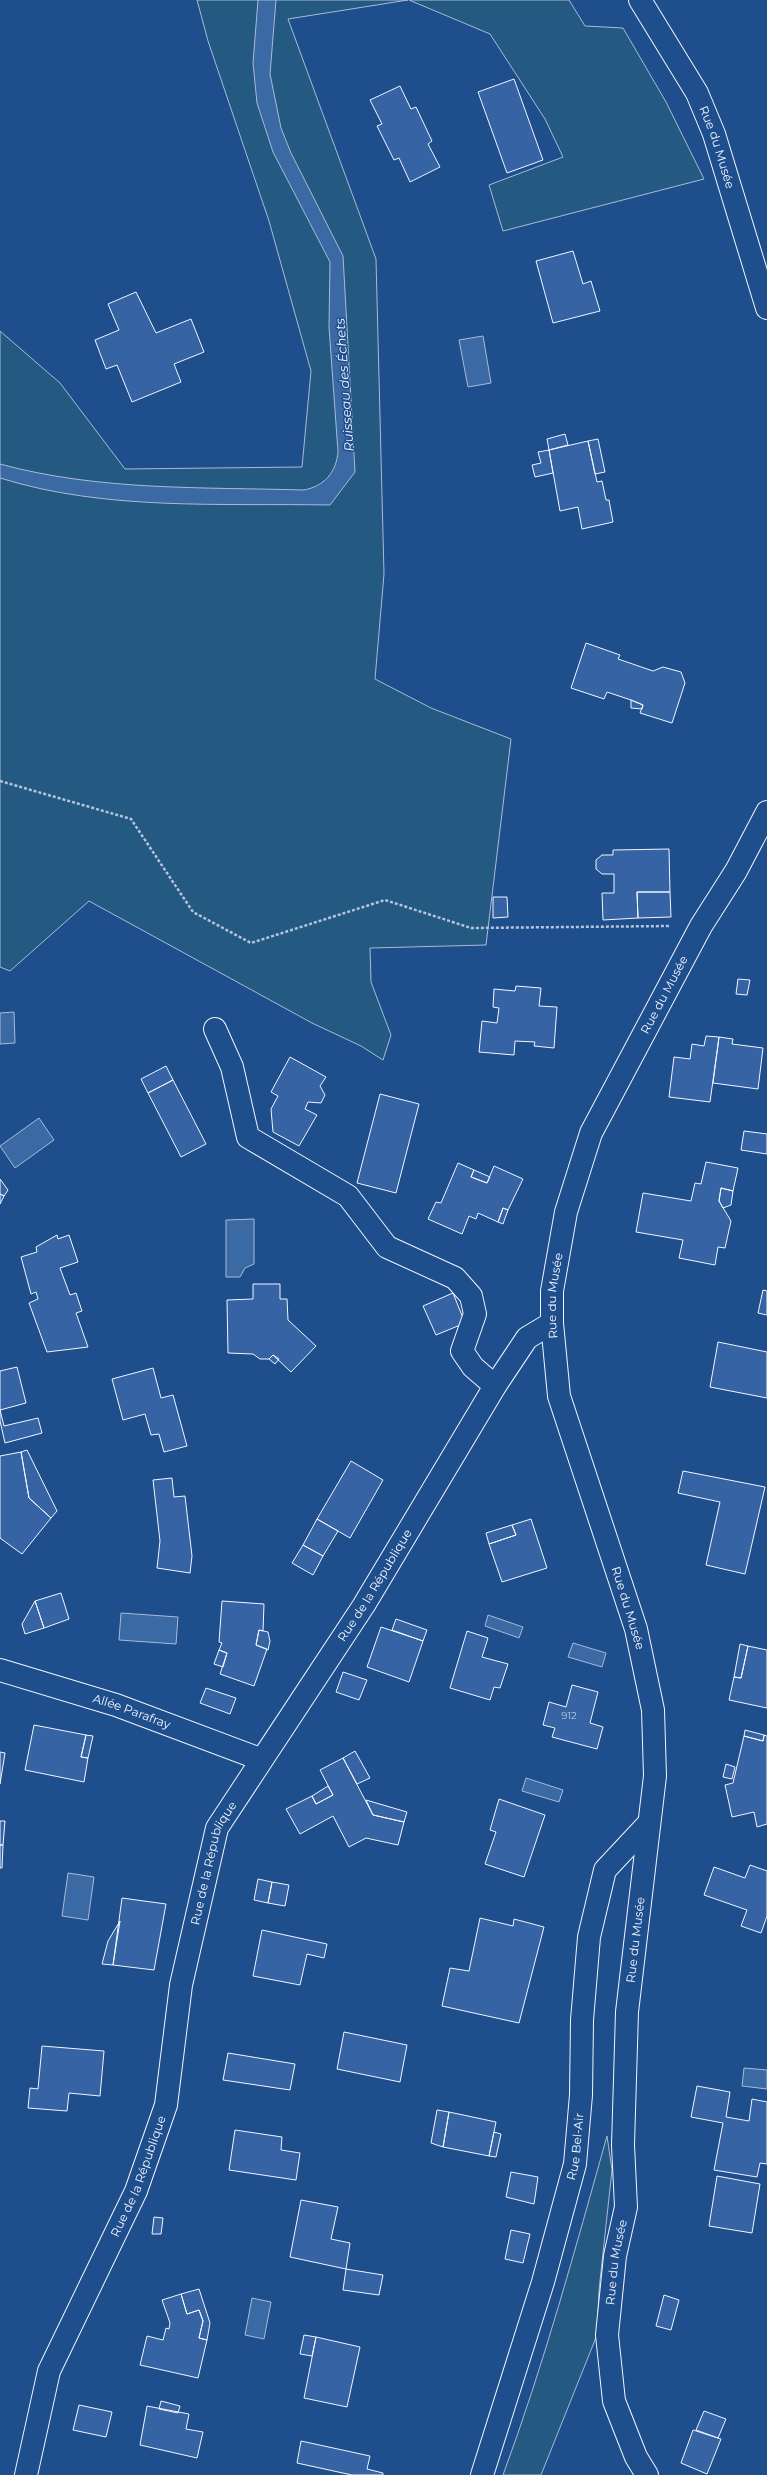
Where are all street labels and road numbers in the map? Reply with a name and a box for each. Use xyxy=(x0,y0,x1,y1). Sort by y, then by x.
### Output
street label: Rue du Musée xyxy=(696,104,738,190)
street label: Rue du Musée xyxy=(637,953,691,1036)
street label: Rue du Musée xyxy=(544,1252,566,1339)
street label: Rue de la République xyxy=(334,1526,415,1644)
street label: Rue du Musée xyxy=(609,1564,648,1651)
street label: Allée Parafray xyxy=(91,1690,173,1732)
street label: Rue de la République xyxy=(187,1798,239,1926)
street label: Rue du Musée xyxy=(623,1896,648,1984)
street label: Rue Bel-Air xyxy=(563,2112,586,2182)
street label: Rue de la République xyxy=(107,2114,169,2239)
street label: Rue du Musée xyxy=(602,2218,630,2306)

